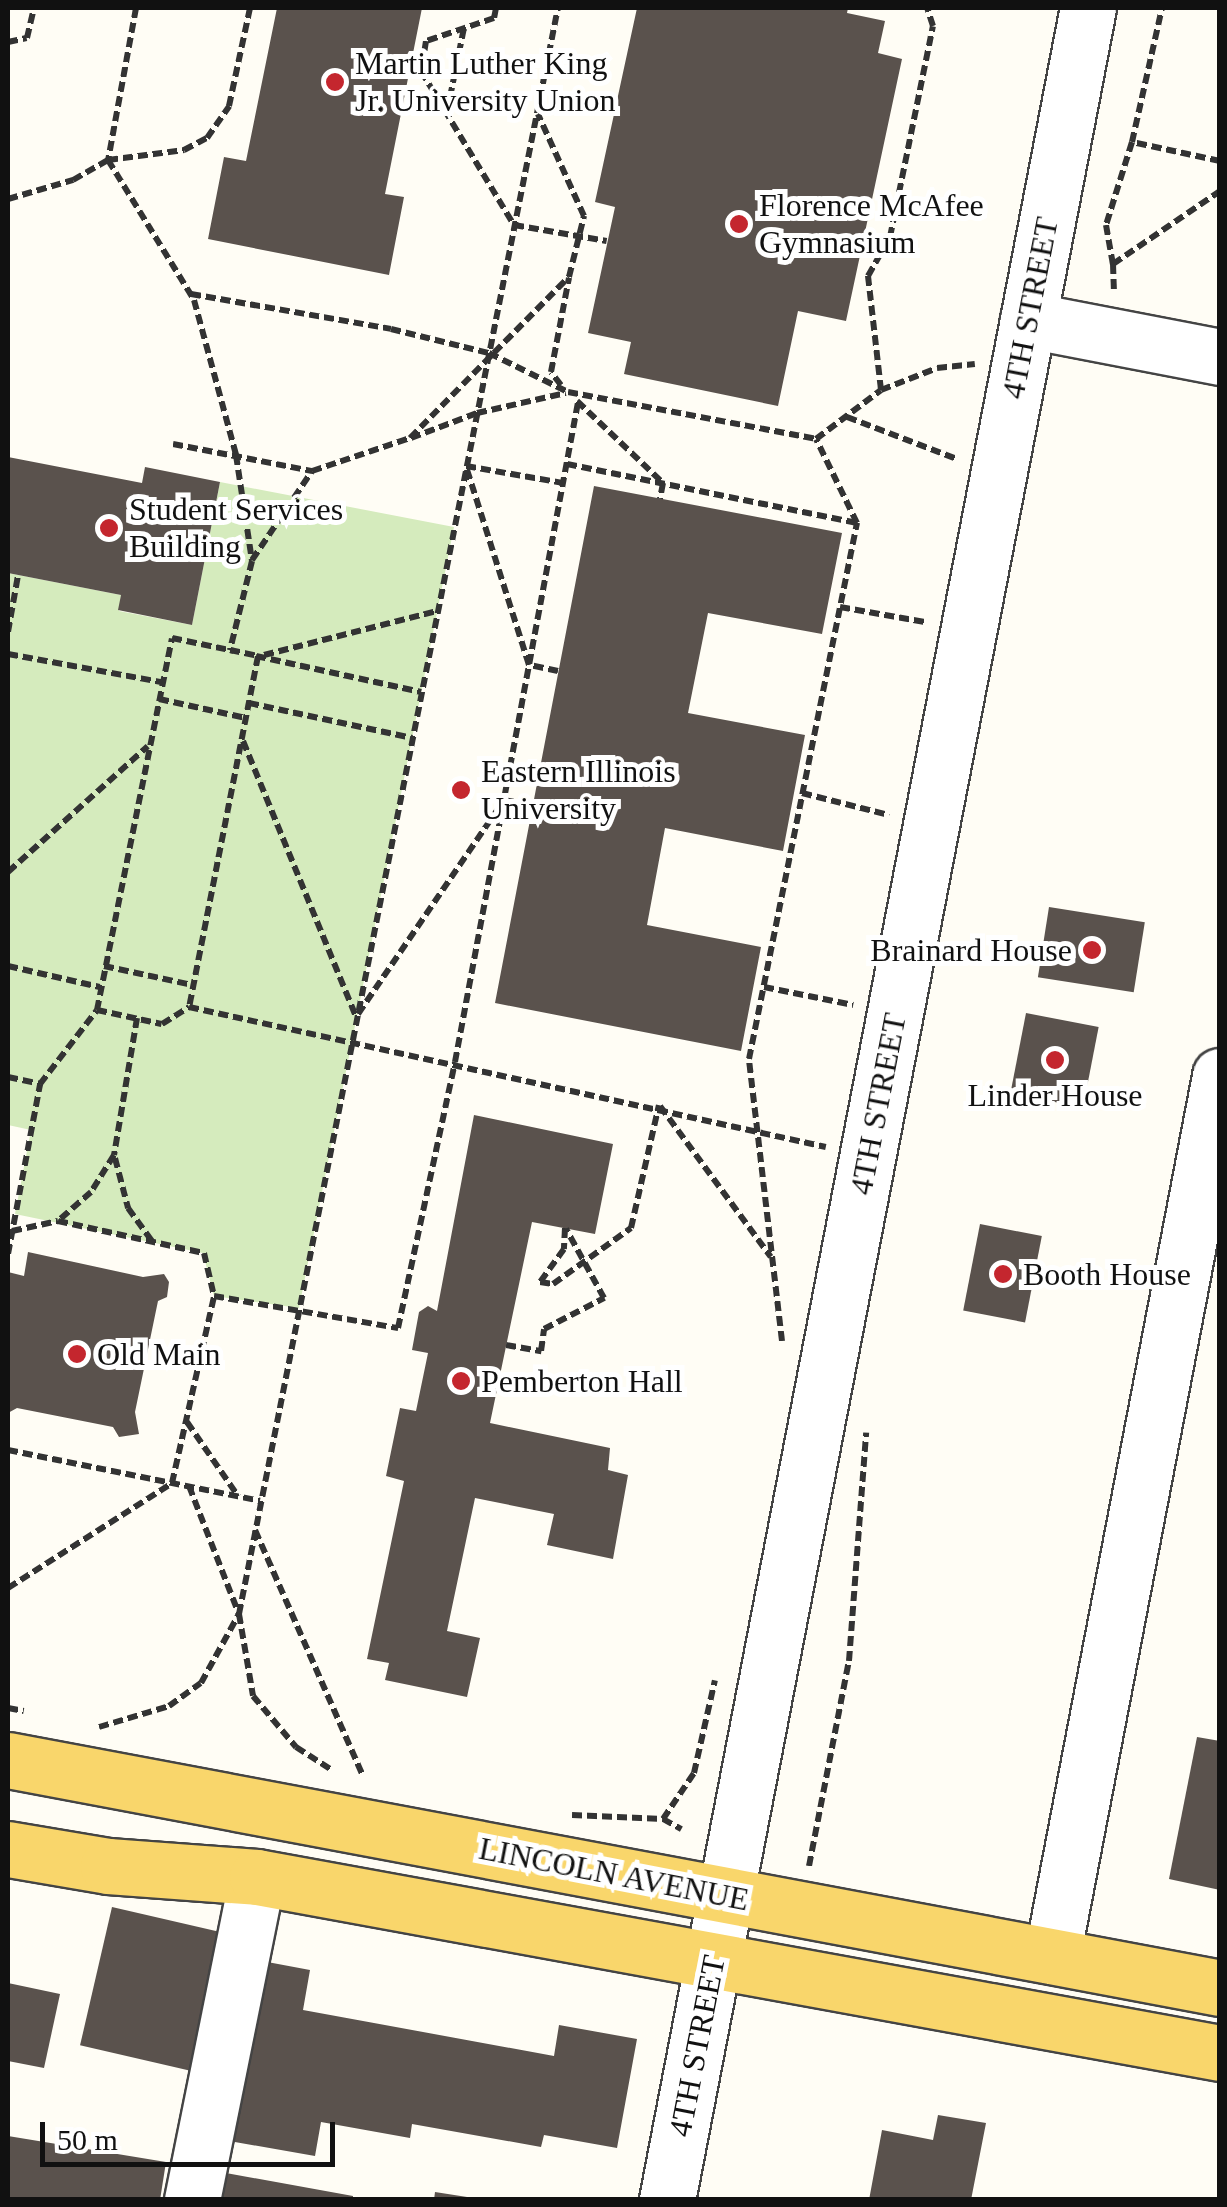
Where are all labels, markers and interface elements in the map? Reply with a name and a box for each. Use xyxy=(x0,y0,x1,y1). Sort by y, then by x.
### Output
place label: Martin Luther King Jr. University Union xyxy=(355,45,615,120)
marker: Martin Luther King Jr. University Union xyxy=(324,71,346,93)
place label: Florence McAfee Gymnasium xyxy=(759,187,984,262)
marker: Florence McAfee Gymnasium xyxy=(728,213,750,235)
street label: 4TH STREET xyxy=(994,214,1066,402)
place label: Student Services Building xyxy=(129,491,343,566)
marker: Student Services Building xyxy=(98,517,120,539)
place label: Eastern Illinois University xyxy=(481,753,676,828)
marker: Eastern Illinois University xyxy=(450,779,472,801)
place label: Brainard House xyxy=(870,931,1072,969)
marker: Brainard House xyxy=(1081,939,1103,961)
street label: 4TH STREET xyxy=(842,1010,914,1198)
marker: Linder House xyxy=(1044,1049,1066,1071)
place label: Linder House xyxy=(967,1076,1143,1114)
place label: Booth House xyxy=(1023,1255,1191,1293)
marker: Booth House xyxy=(992,1263,1014,1285)
place label: Old Main xyxy=(97,1335,221,1373)
marker: Old Main xyxy=(66,1343,88,1365)
place label: Pemberton Hall xyxy=(481,1362,683,1400)
marker: Pemberton Hall xyxy=(450,1370,472,1392)
street label: LINCOLN AVENUE xyxy=(475,1829,753,1919)
street label: 4TH STREET xyxy=(661,1952,733,2140)
scale bar xyxy=(45,2102,340,2164)
text: 50 m xyxy=(57,2123,118,2156)

